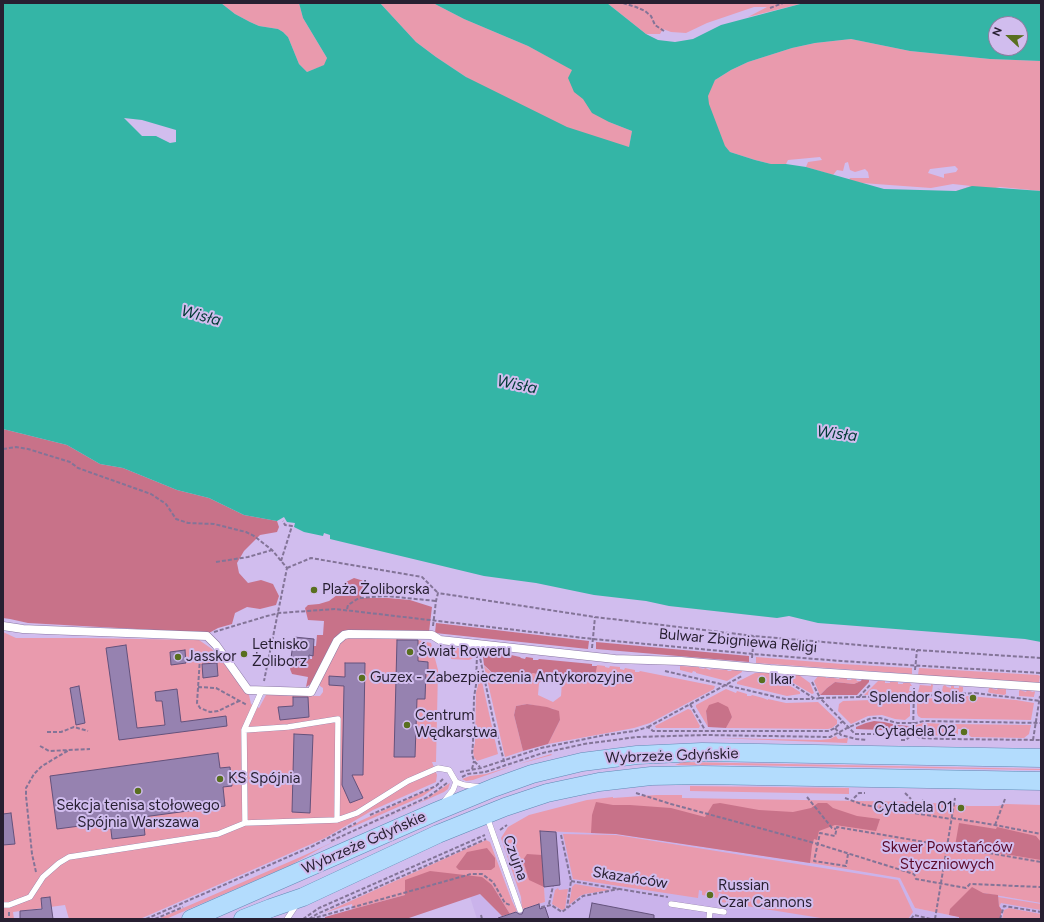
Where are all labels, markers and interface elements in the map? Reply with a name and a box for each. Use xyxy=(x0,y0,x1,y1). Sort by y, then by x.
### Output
north arrow xyxy=(988,16,1028,56)
text: N xyxy=(990,25,1005,38)
water label: Wisła xyxy=(179,301,223,331)
water label: Wisła xyxy=(495,372,539,398)
water label: Wisła xyxy=(816,422,858,446)
place label: Plaża Żoliborska xyxy=(322,581,430,599)
marker: Plaża Żoliborska xyxy=(309,585,319,595)
street label: Bulwar Zbigniewa Religi xyxy=(658,625,818,657)
place label: Letnisko Żoliborz xyxy=(252,636,308,671)
place label: Świat Roweru xyxy=(418,643,511,661)
marker: Świat Roweru xyxy=(405,647,415,657)
place label: Jasskor xyxy=(186,648,236,666)
marker: Letnisko Żoliborz xyxy=(239,649,249,659)
marker: Jasskor xyxy=(173,652,183,662)
place label: Guzex - Zabezpieczenia Antykorozyjne xyxy=(370,669,633,687)
place label: Ikar xyxy=(770,671,794,689)
marker: Guzex - Zabezpieczenia Antykorozyjne xyxy=(357,673,367,683)
marker: Ikar xyxy=(757,675,767,685)
place label: Splendor Solis xyxy=(869,689,965,707)
marker: Splendor Solis xyxy=(968,693,978,703)
place label: Centrum Wędkarstwa xyxy=(415,707,498,742)
marker: Centrum Wędkarstwa xyxy=(402,720,412,730)
place label: Cytadela 02 xyxy=(874,723,956,741)
marker: Cytadela 02 xyxy=(959,727,969,737)
street label: Wybrzeże Gdyńskie xyxy=(605,745,739,767)
place label: KS Spójnia xyxy=(228,770,300,788)
marker: KS Spójnia xyxy=(215,774,225,784)
marker: Sekcja tenisa stołowego Spójnia Warszawa xyxy=(133,786,143,796)
place label: Sekcja tenisa stołowego Spójnia Warszawa xyxy=(56,797,220,832)
place label: Cytadela 01 xyxy=(874,799,953,817)
marker: Cytadela 01 xyxy=(956,803,966,813)
street label: Wybrzeże Gdyńskie xyxy=(299,808,429,878)
street label: Czujna xyxy=(499,833,531,883)
park label: Skwer Powstańców Styczniowych xyxy=(882,839,1012,874)
street label: Skazańców xyxy=(591,863,669,893)
place label: Russian Czar Cannons xyxy=(718,877,812,912)
marker: Russian Czar Cannons xyxy=(705,890,715,900)

